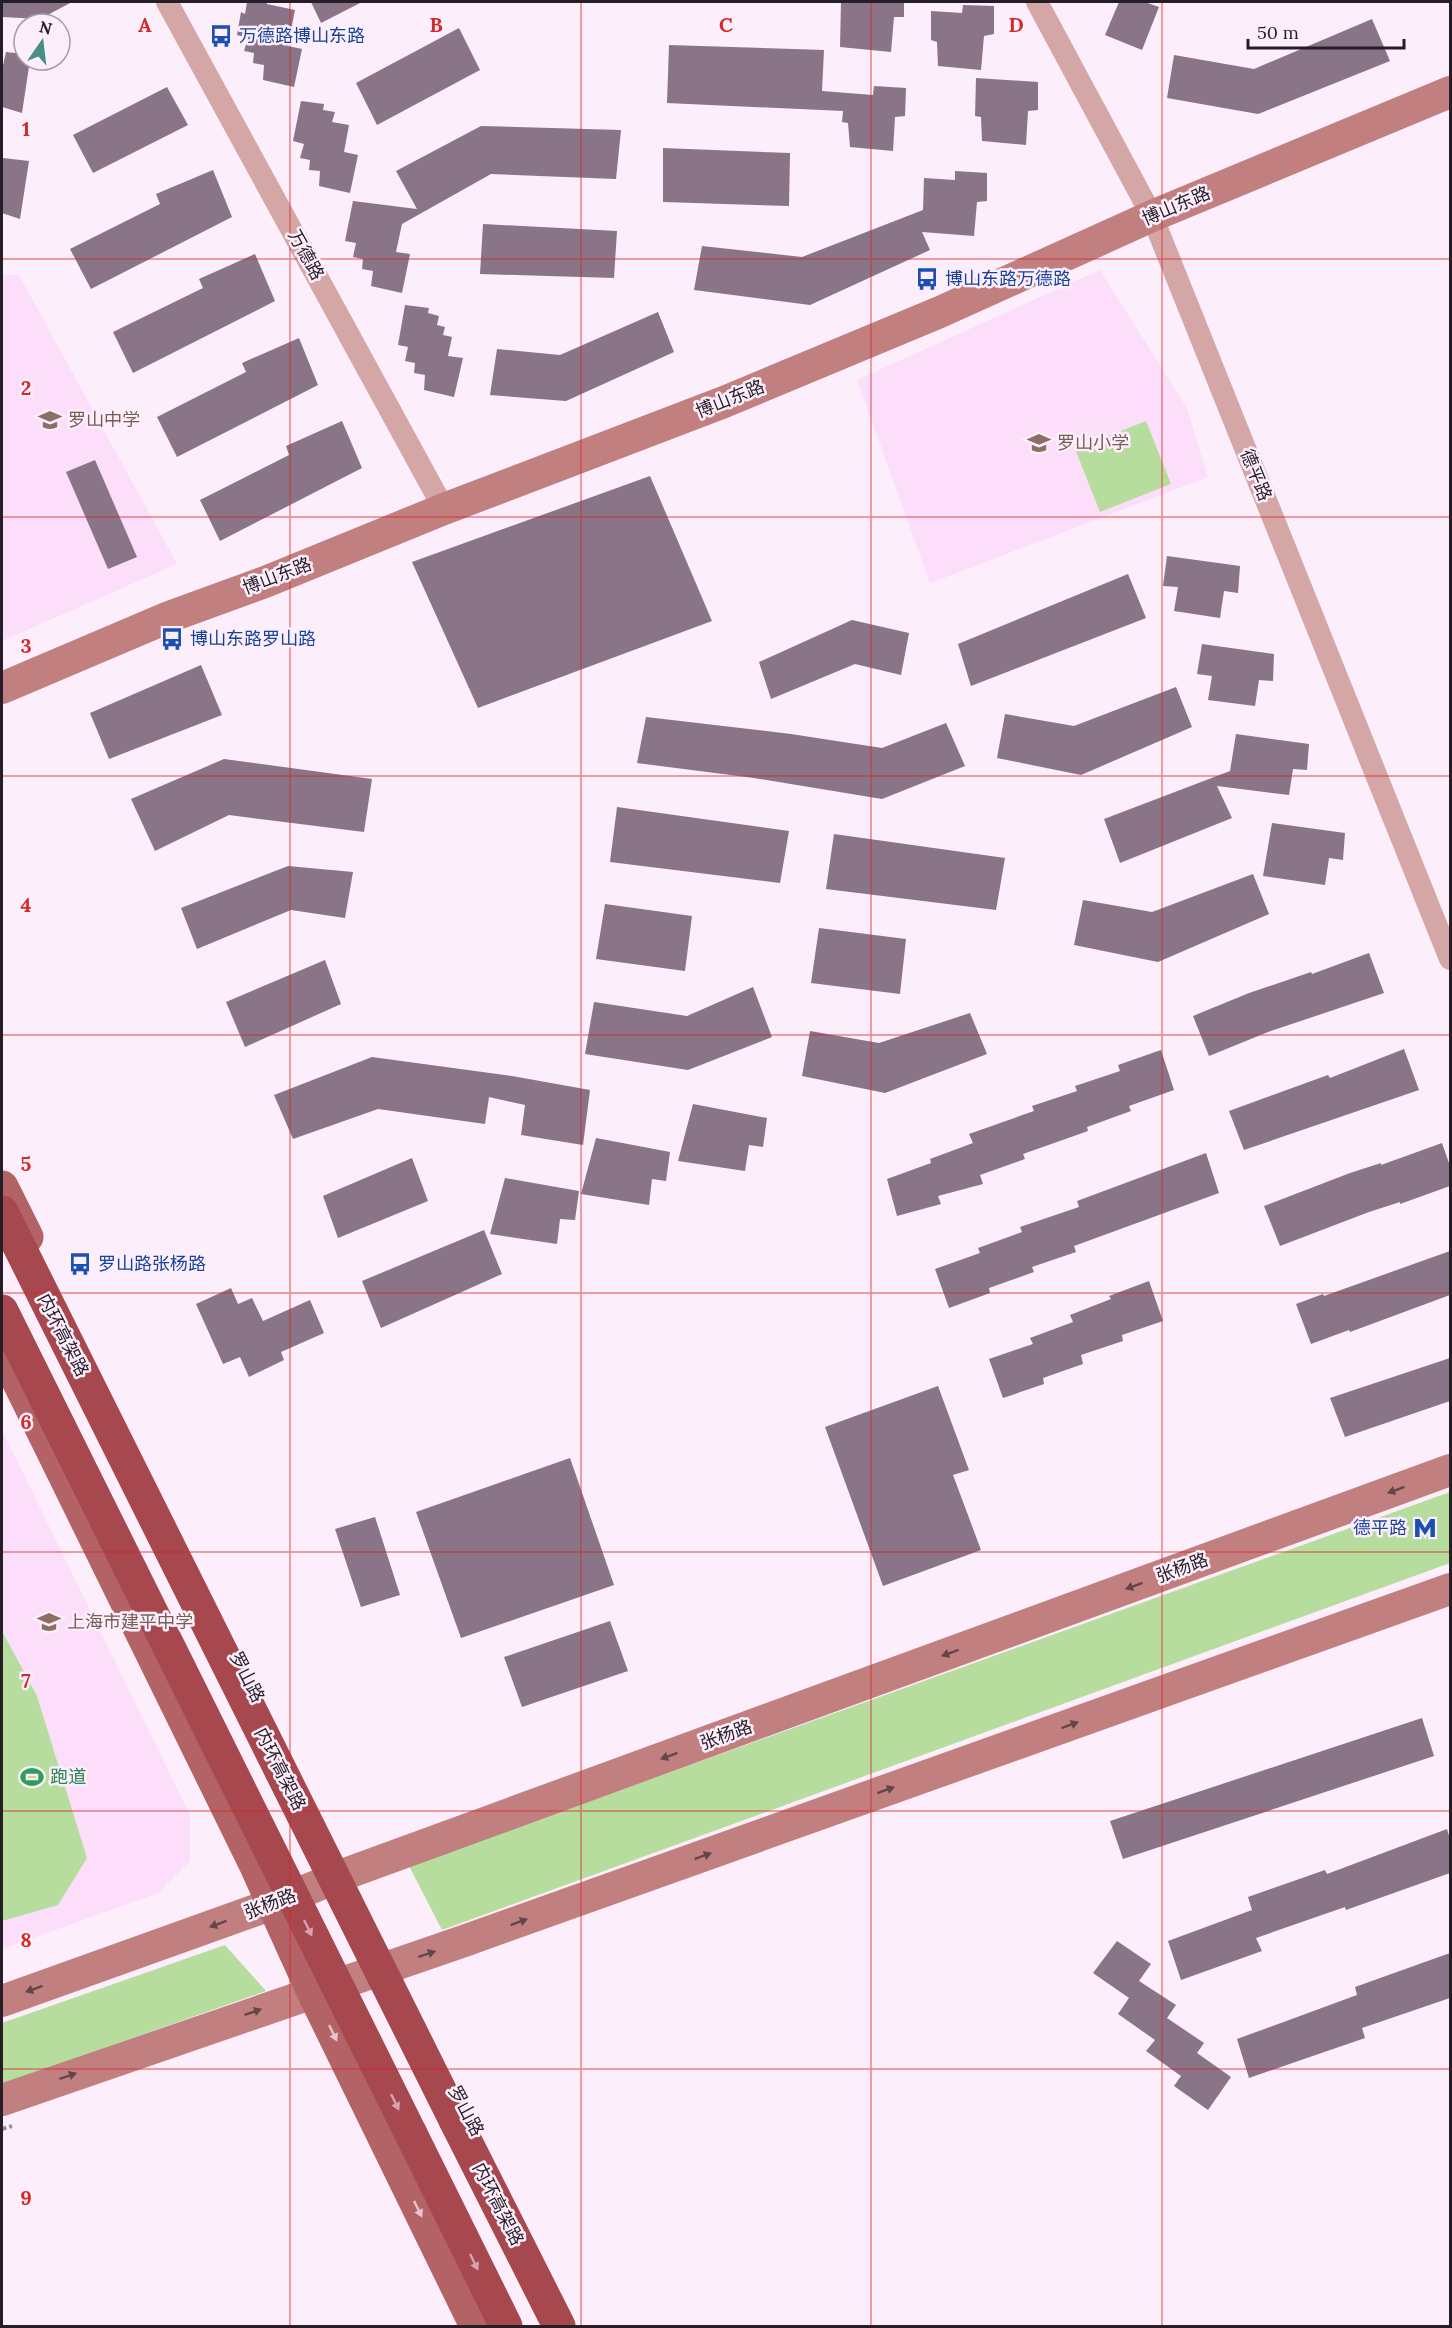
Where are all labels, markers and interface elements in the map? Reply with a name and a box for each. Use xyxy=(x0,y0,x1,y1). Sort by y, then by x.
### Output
north arrow xyxy=(12,12,72,72)
text: A xyxy=(138,12,152,37)
text: B xyxy=(429,12,443,37)
text: C xyxy=(719,12,733,37)
text: D xyxy=(1008,12,1024,37)
scale bar xyxy=(1248,12,1404,50)
text: N xyxy=(37,16,54,39)
text: 50 m xyxy=(1257,21,1299,44)
bus stop icon: 万德路博山东路 xyxy=(208,23,234,49)
place label: 万德路博山东路 xyxy=(239,24,365,47)
text: 1 xyxy=(22,116,30,141)
street label: 博山东路 xyxy=(1138,181,1213,230)
street label: 万德路 xyxy=(283,226,330,284)
bus stop icon: 博山东路万德路 xyxy=(914,266,940,292)
place label: 博山东路万德路 xyxy=(945,267,1071,290)
street label: 博山东路 xyxy=(692,374,767,423)
text: 2 xyxy=(21,375,31,400)
school or university icon: 罗山中学 xyxy=(37,407,63,433)
place label: 罗山中学 xyxy=(68,408,140,431)
school or university icon: 罗山小学 xyxy=(1026,430,1052,456)
place label: 罗山小学 xyxy=(1057,431,1129,454)
street label: 德平路 xyxy=(1236,445,1277,504)
street label: 博山东路 xyxy=(239,552,315,599)
bus stop icon: 博山东路罗山路 xyxy=(159,626,185,652)
place label: 博山东路罗山路 xyxy=(190,627,316,650)
text: 3 xyxy=(20,633,32,658)
text: 4 xyxy=(21,892,32,917)
text: 5 xyxy=(21,1151,32,1176)
bus stop icon: 罗山路张杨路 xyxy=(67,1251,93,1277)
place label: 罗山路张杨路 xyxy=(98,1252,206,1275)
street label: 内环高架路 xyxy=(33,1289,94,1380)
text: 6 xyxy=(20,1409,32,1434)
one-way arrow xyxy=(1386,1485,1404,1495)
metro station icon: 德平路 xyxy=(1412,1515,1438,1541)
place label: 德平路 xyxy=(1353,1516,1407,1539)
street label: 张杨路 xyxy=(1153,1547,1211,1588)
one-way arrow xyxy=(1124,1581,1142,1591)
school or university icon: 上海市建平中学 xyxy=(36,1609,62,1635)
place label: 上海市建平中学 xyxy=(67,1610,193,1633)
street label: 罗山路 xyxy=(225,1647,270,1706)
one-way arrow xyxy=(941,1648,959,1658)
text: 7 xyxy=(21,1668,31,1693)
street label: 张杨路 xyxy=(697,1714,755,1755)
one-way arrow xyxy=(1061,1719,1079,1729)
street label: 内环高架路 xyxy=(250,1723,311,1814)
one-way arrow xyxy=(660,1751,678,1761)
sports icon: 跑道 xyxy=(19,1764,45,1790)
place label: 跑道 xyxy=(50,1765,86,1788)
one-way arrow xyxy=(877,1785,895,1795)
one-way arrow xyxy=(694,1851,712,1861)
street label: 张杨路 xyxy=(240,1883,299,1924)
one-way arrow xyxy=(510,1916,528,1926)
one-way arrow xyxy=(208,1919,226,1929)
one-way arrow xyxy=(303,1919,313,1936)
text: 8 xyxy=(20,1927,32,1952)
one-way arrow xyxy=(418,1948,436,1958)
one-way arrow xyxy=(25,1985,43,1995)
one-way arrow xyxy=(244,2007,262,2017)
one-way arrow xyxy=(328,2025,337,2042)
one-way arrow xyxy=(60,2071,78,2081)
street label: 罗山路 xyxy=(444,2082,489,2140)
one-way arrow xyxy=(390,2094,399,2111)
street label: 内环高架路 xyxy=(468,2158,529,2249)
text: 9 xyxy=(20,2185,32,2210)
one-way arrow xyxy=(414,2200,423,2217)
one-way arrow xyxy=(469,2253,479,2270)

